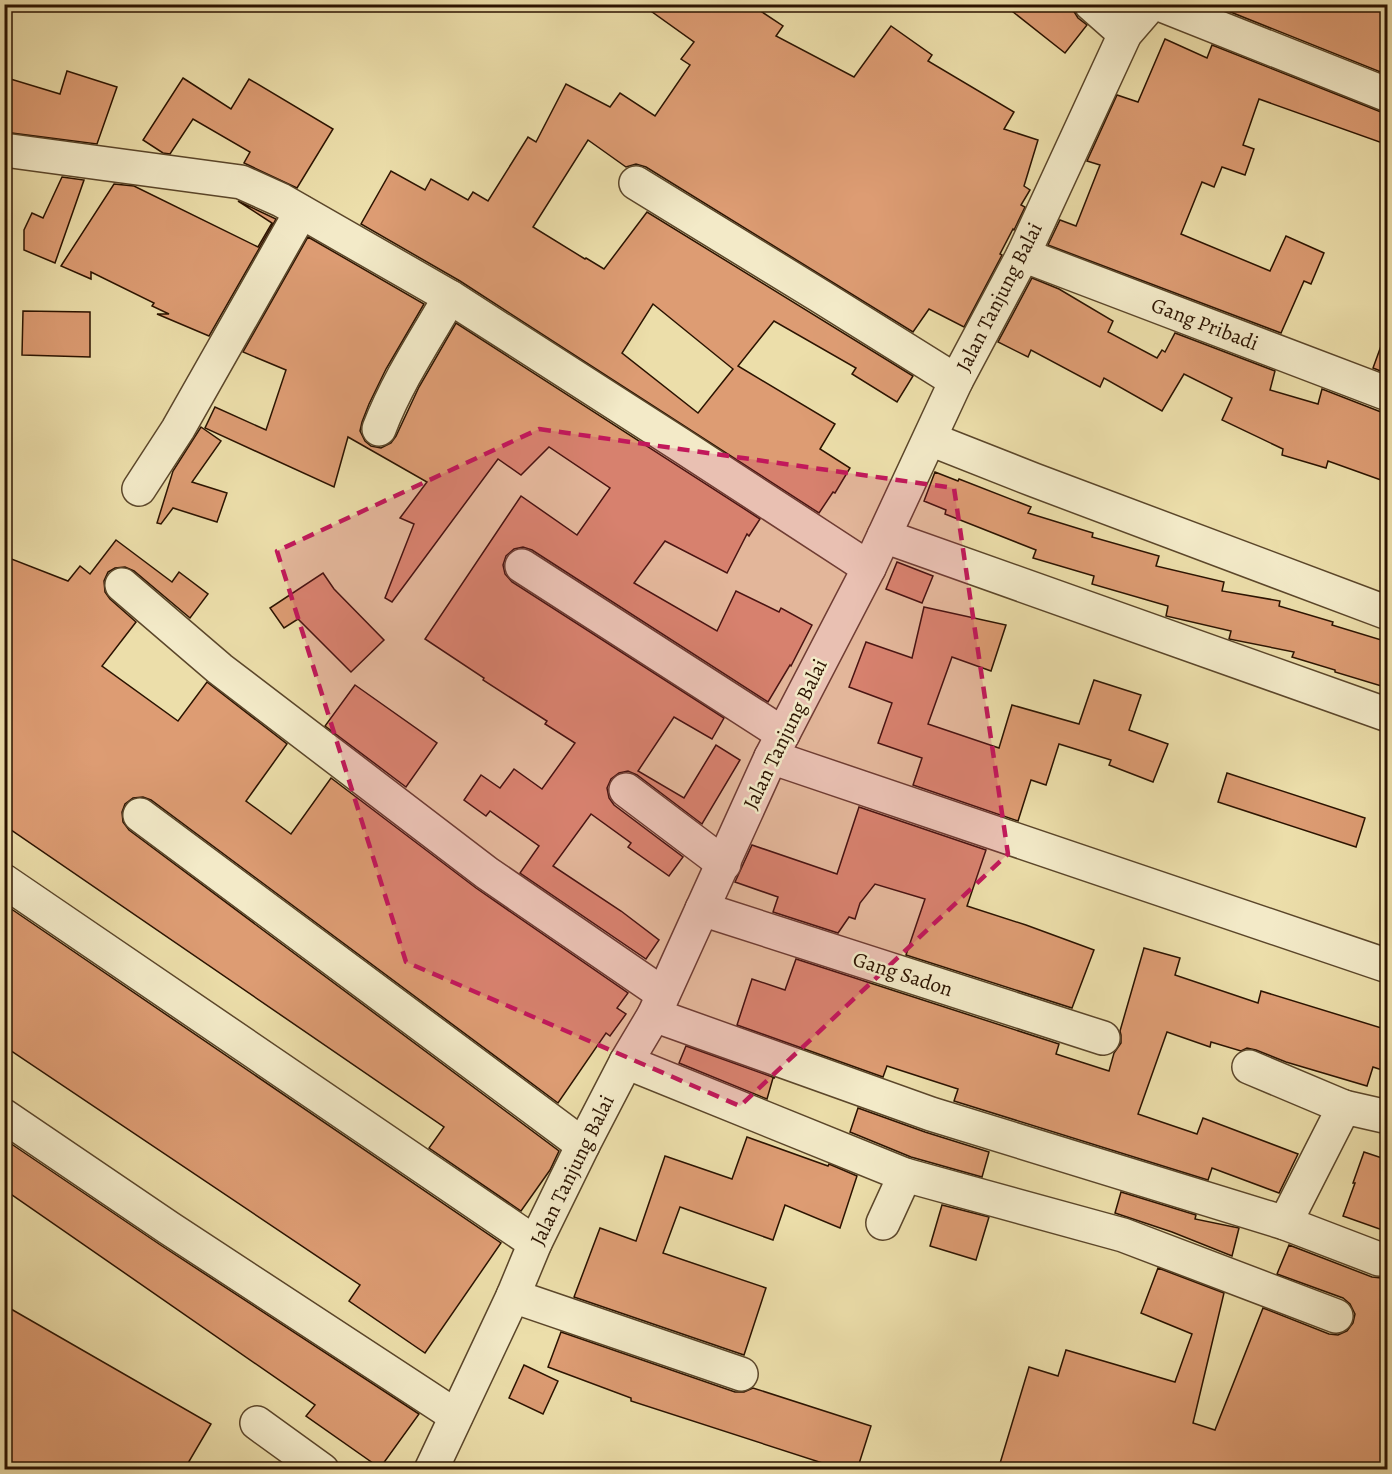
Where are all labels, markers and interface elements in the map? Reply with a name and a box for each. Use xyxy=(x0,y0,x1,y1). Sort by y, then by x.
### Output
street label: Jalan Tanjung Balai xyxy=(949,217,1049,377)
street label: Gang Pribadi xyxy=(1147,291,1263,357)
street label: Jalan Tanjung Balai xyxy=(736,654,834,814)
street label: Gang Sadon xyxy=(849,945,957,1003)
street label: Jalan Tanjung Balai xyxy=(523,1090,621,1250)

